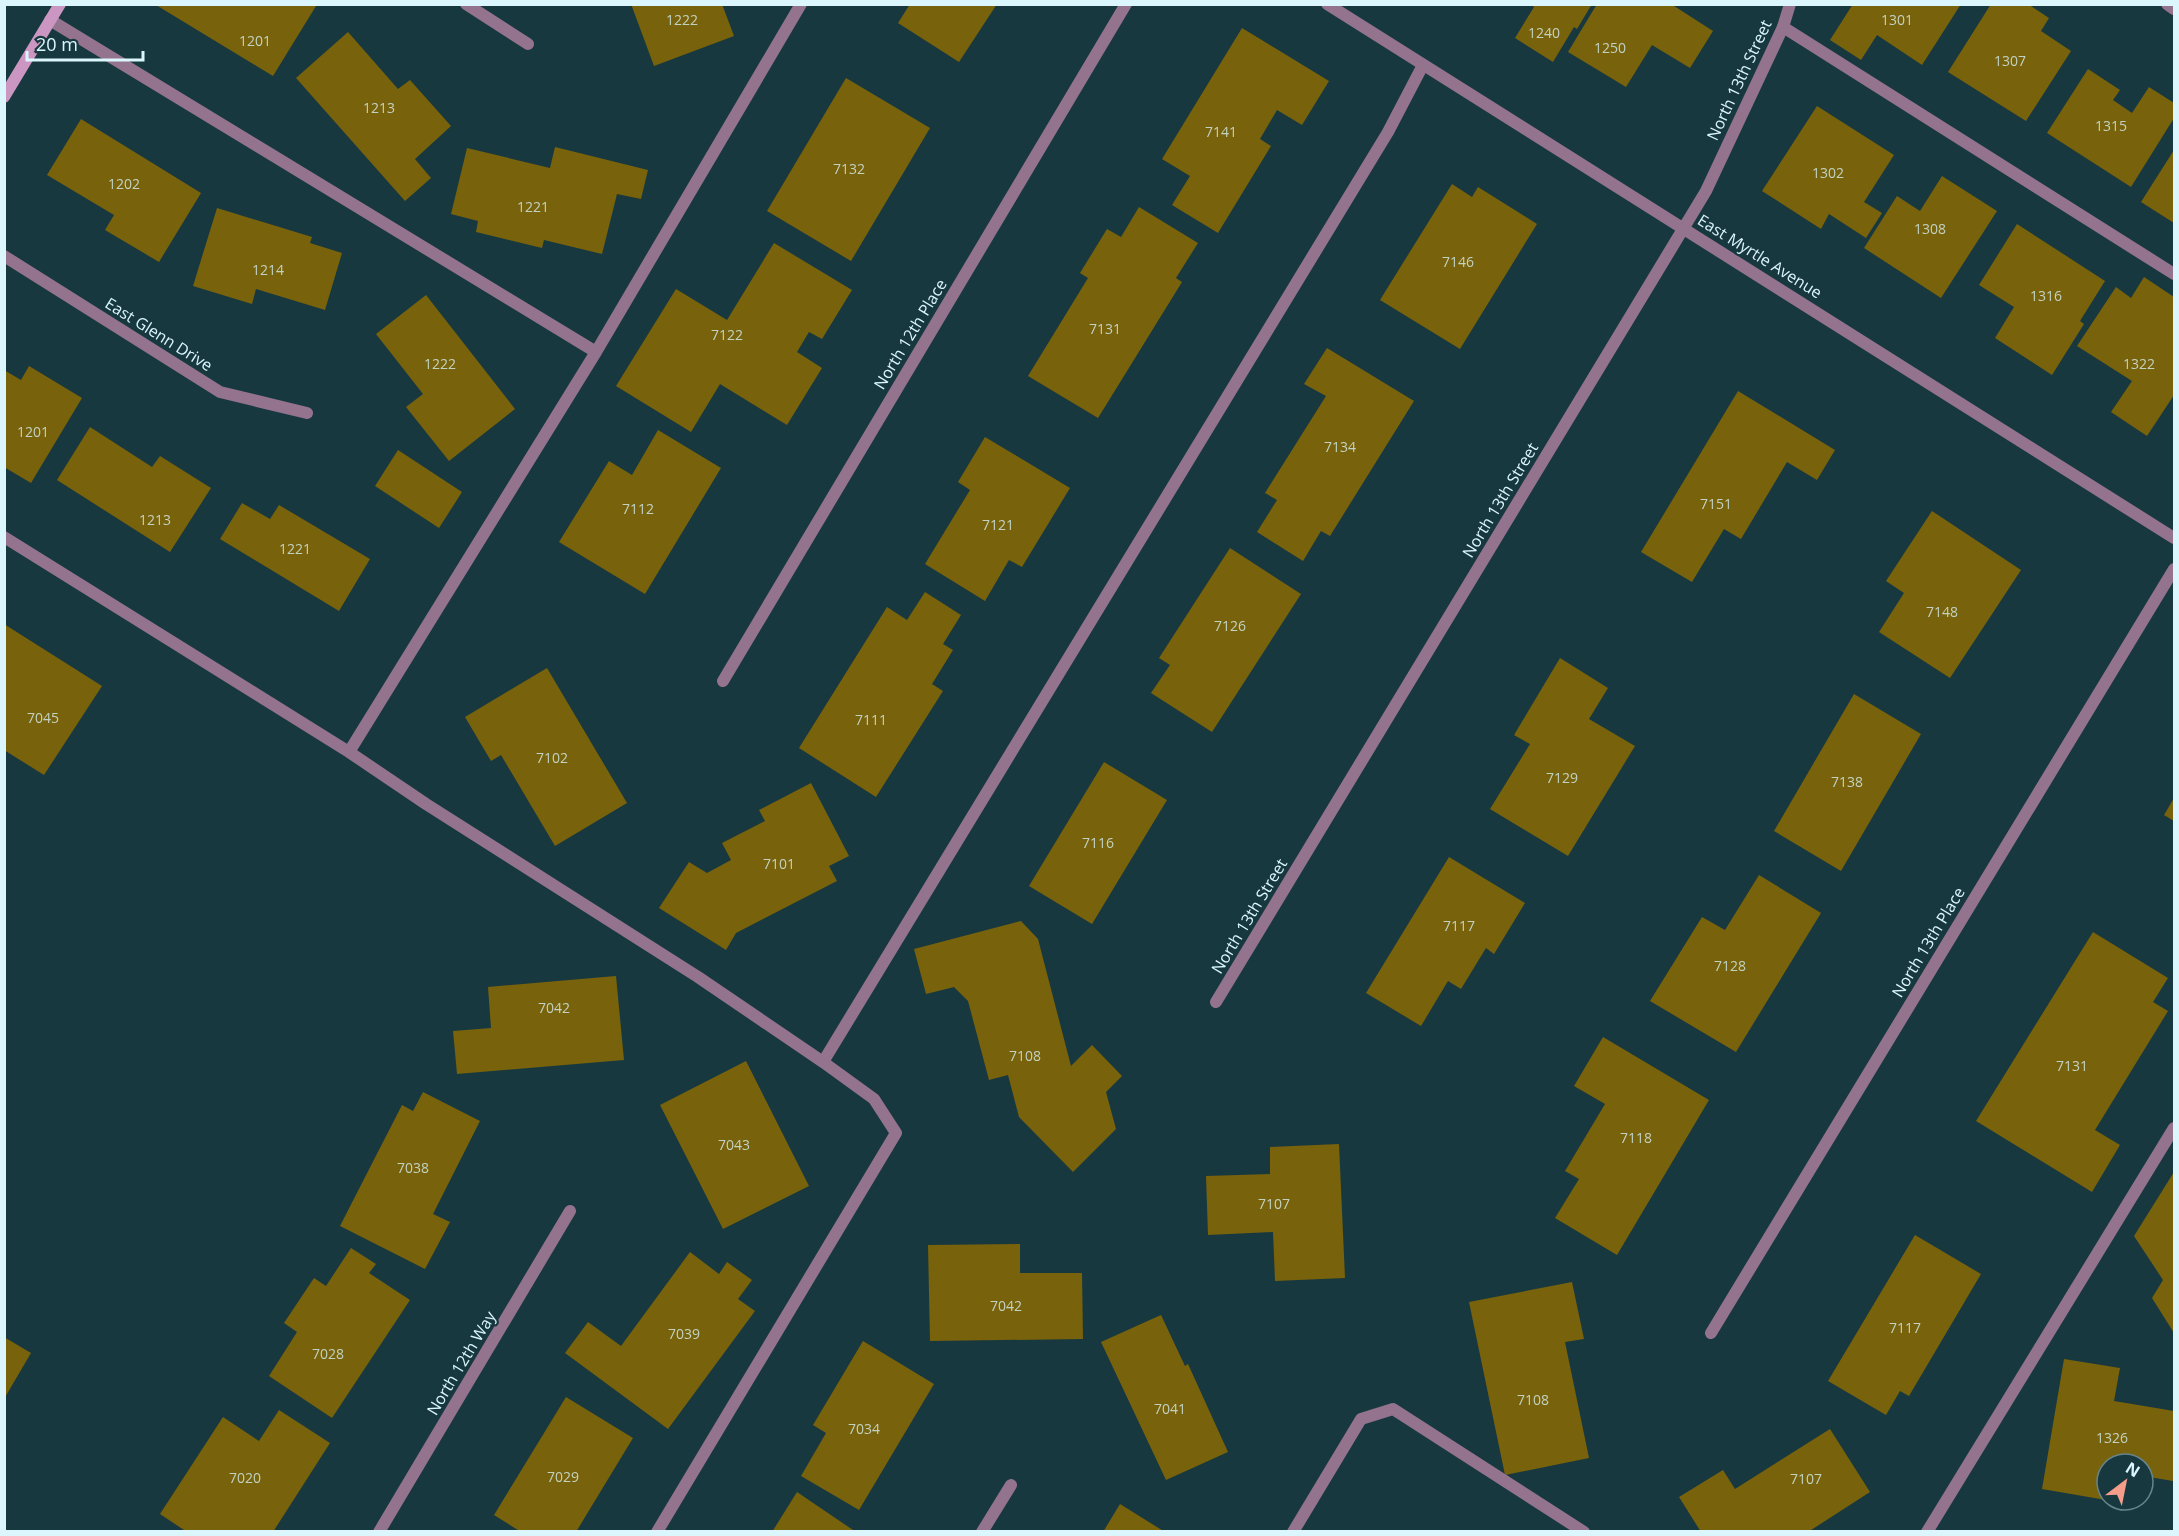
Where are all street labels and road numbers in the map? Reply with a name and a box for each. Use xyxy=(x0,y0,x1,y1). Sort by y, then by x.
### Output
street label: North 13th Street xyxy=(1701,16,1777,144)
street label: East Myrtle Avenue xyxy=(1694,209,1826,303)
street label: North 12th Place xyxy=(868,275,952,393)
street label: East Glenn Drive xyxy=(101,292,217,376)
street label: North 13th Street xyxy=(1457,438,1543,562)
street label: North 13th Street xyxy=(1206,854,1292,978)
street label: North 13th Place xyxy=(1886,883,1970,1001)
street label: North 12th Way xyxy=(421,1306,501,1419)

